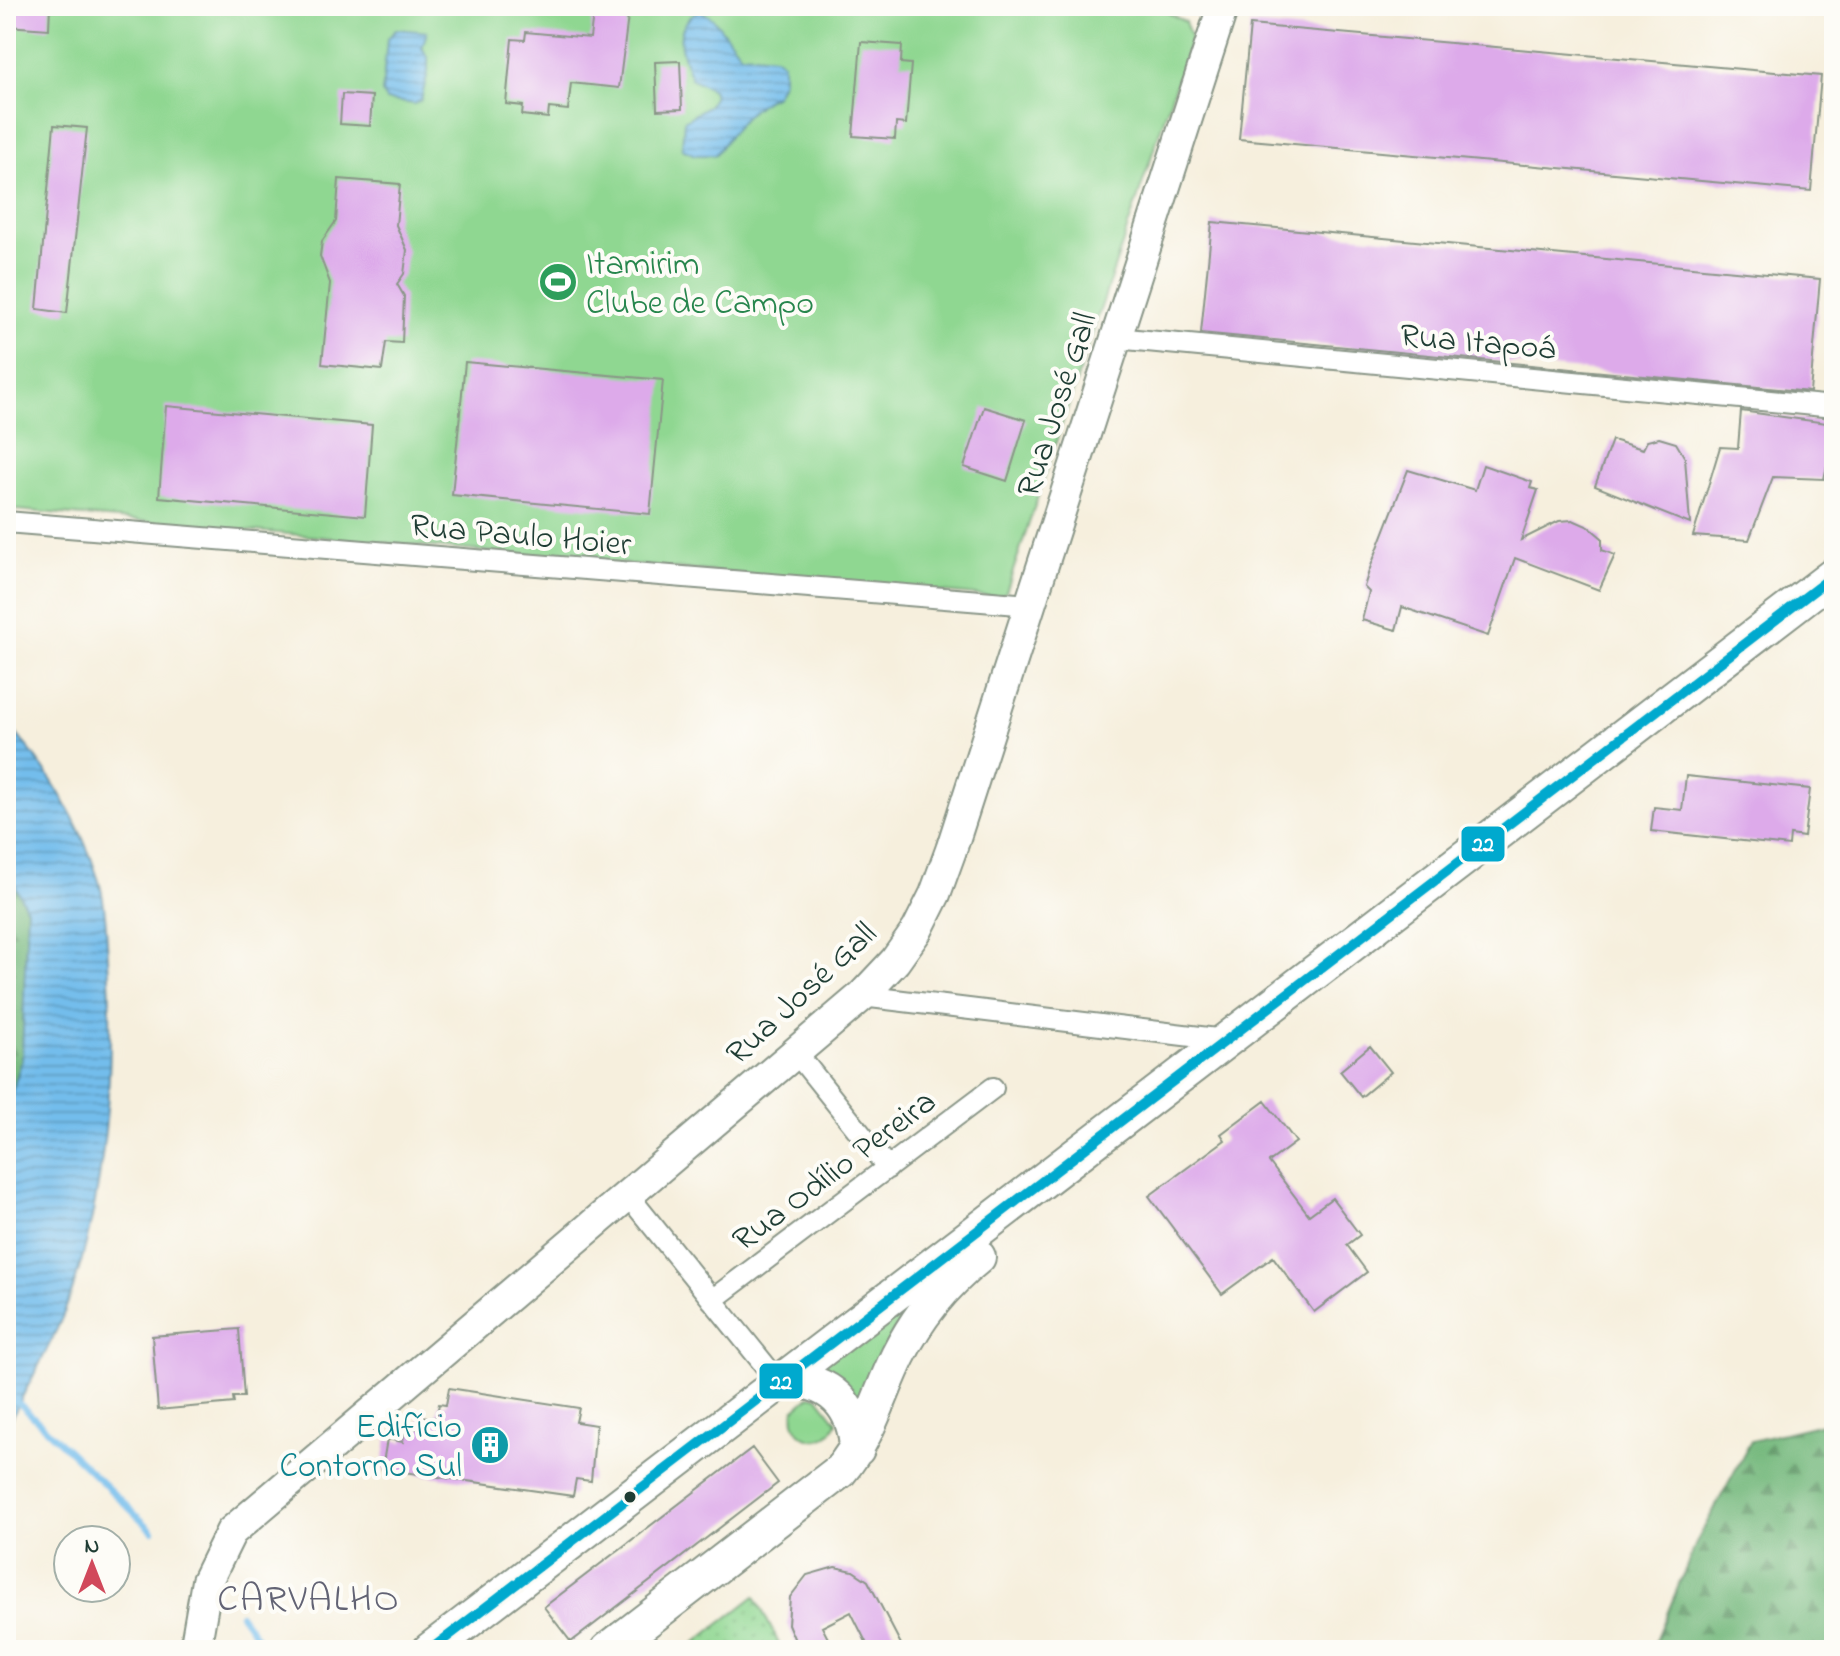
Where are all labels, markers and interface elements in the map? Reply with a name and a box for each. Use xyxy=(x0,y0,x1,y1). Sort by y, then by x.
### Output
place label: Itamirim Clube de Campo xyxy=(586,241,814,330)
sports icon: Itamirim Clube de Campo xyxy=(537,261,579,303)
street label: Rua José Gall xyxy=(1005,306,1112,504)
street label: Rua Itapoá xyxy=(1398,312,1558,376)
street label: Rua Paulo Hoier xyxy=(408,502,634,572)
line badge: 22 xyxy=(1460,825,1506,863)
text: 22 xyxy=(1471,830,1494,862)
street label: Rua José Gall xyxy=(716,911,890,1078)
street label: Rua Odílio Pereira xyxy=(723,1079,948,1266)
line badge: 22 xyxy=(758,1362,804,1400)
text: 22 xyxy=(769,1368,792,1400)
place label: Edifício Contorno Sul xyxy=(279,1404,462,1493)
building icon: Edifício Contorno Sul xyxy=(469,1424,511,1466)
unlabelled marker xyxy=(622,1489,638,1505)
north arrow xyxy=(52,1524,132,1604)
text: N xyxy=(85,1531,99,1563)
district label: CARVALHO xyxy=(217,1573,401,1629)

